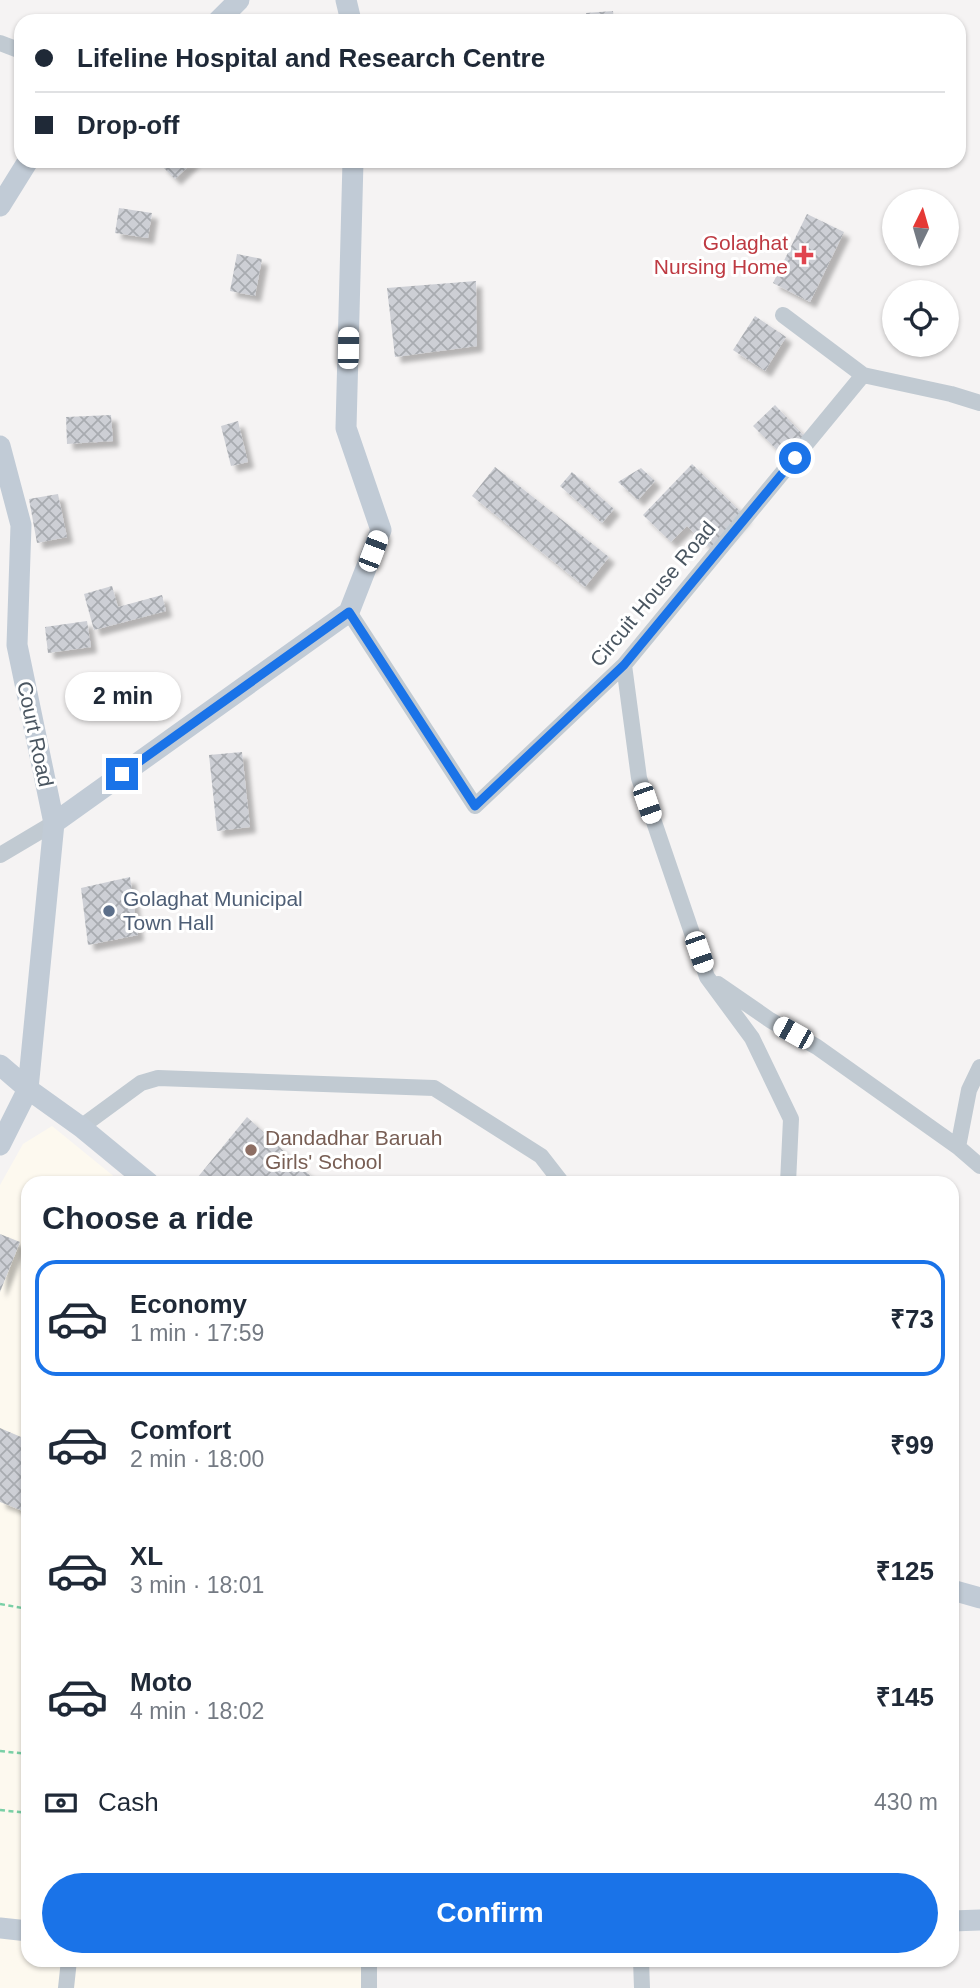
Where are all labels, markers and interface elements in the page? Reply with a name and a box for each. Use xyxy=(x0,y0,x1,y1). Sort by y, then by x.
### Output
text: Lifeline Hospital and Research Centre xyxy=(77,43,545,73)
text: Drop-off xyxy=(77,110,180,140)
north arrow xyxy=(882,189,959,266)
map controls xyxy=(882,189,959,357)
place label: Golaghat Nursing Home xyxy=(654,231,788,278)
marker: Golaghat Nursing Home xyxy=(794,245,814,265)
button: locate xyxy=(882,280,959,357)
car xyxy=(338,327,359,369)
route start xyxy=(779,442,811,474)
street label: Circuit House Road xyxy=(585,517,720,671)
car xyxy=(356,528,391,574)
callout: 2 min xyxy=(64,672,180,722)
street label: Court Road xyxy=(13,679,58,789)
text: 2 min xyxy=(93,683,153,709)
route end xyxy=(106,758,138,790)
car xyxy=(631,780,664,826)
place label: Golaghat Municipal Town Hall xyxy=(123,887,303,934)
marker: Golaghat Municipal Town Hall xyxy=(101,903,117,919)
car xyxy=(683,929,716,975)
car xyxy=(770,1014,817,1052)
place label: Dandadhar Baruah Girls' School xyxy=(265,1126,442,1173)
marker: Dandadhar Baruah Girls' School xyxy=(243,1142,259,1158)
text: Choose a ride xyxy=(42,1200,254,1236)
icon: car xyxy=(46,1287,109,1350)
text: Economy xyxy=(130,1289,247,1319)
text: ₹73 xyxy=(890,1304,934,1334)
text: 1 min · 17:59 xyxy=(130,1320,264,1346)
icon: car xyxy=(46,1413,109,1476)
text: Comfort xyxy=(130,1415,231,1445)
text: ₹99 xyxy=(890,1430,934,1460)
text: 2 min · 18:00 xyxy=(130,1446,264,1472)
icon: car xyxy=(46,1539,109,1602)
text: XL xyxy=(130,1541,163,1571)
text: ₹125 xyxy=(876,1556,934,1586)
text: 3 min · 18:01 xyxy=(130,1572,264,1598)
icon: car xyxy=(46,1665,109,1728)
text: Moto xyxy=(130,1667,192,1697)
text: ₹145 xyxy=(876,1682,934,1712)
text: 4 min · 18:02 xyxy=(130,1698,264,1724)
icon: cash xyxy=(42,1784,80,1822)
text: Cash xyxy=(98,1787,159,1817)
text: 430 m xyxy=(874,1789,938,1815)
button: Confirm xyxy=(42,1873,938,1953)

